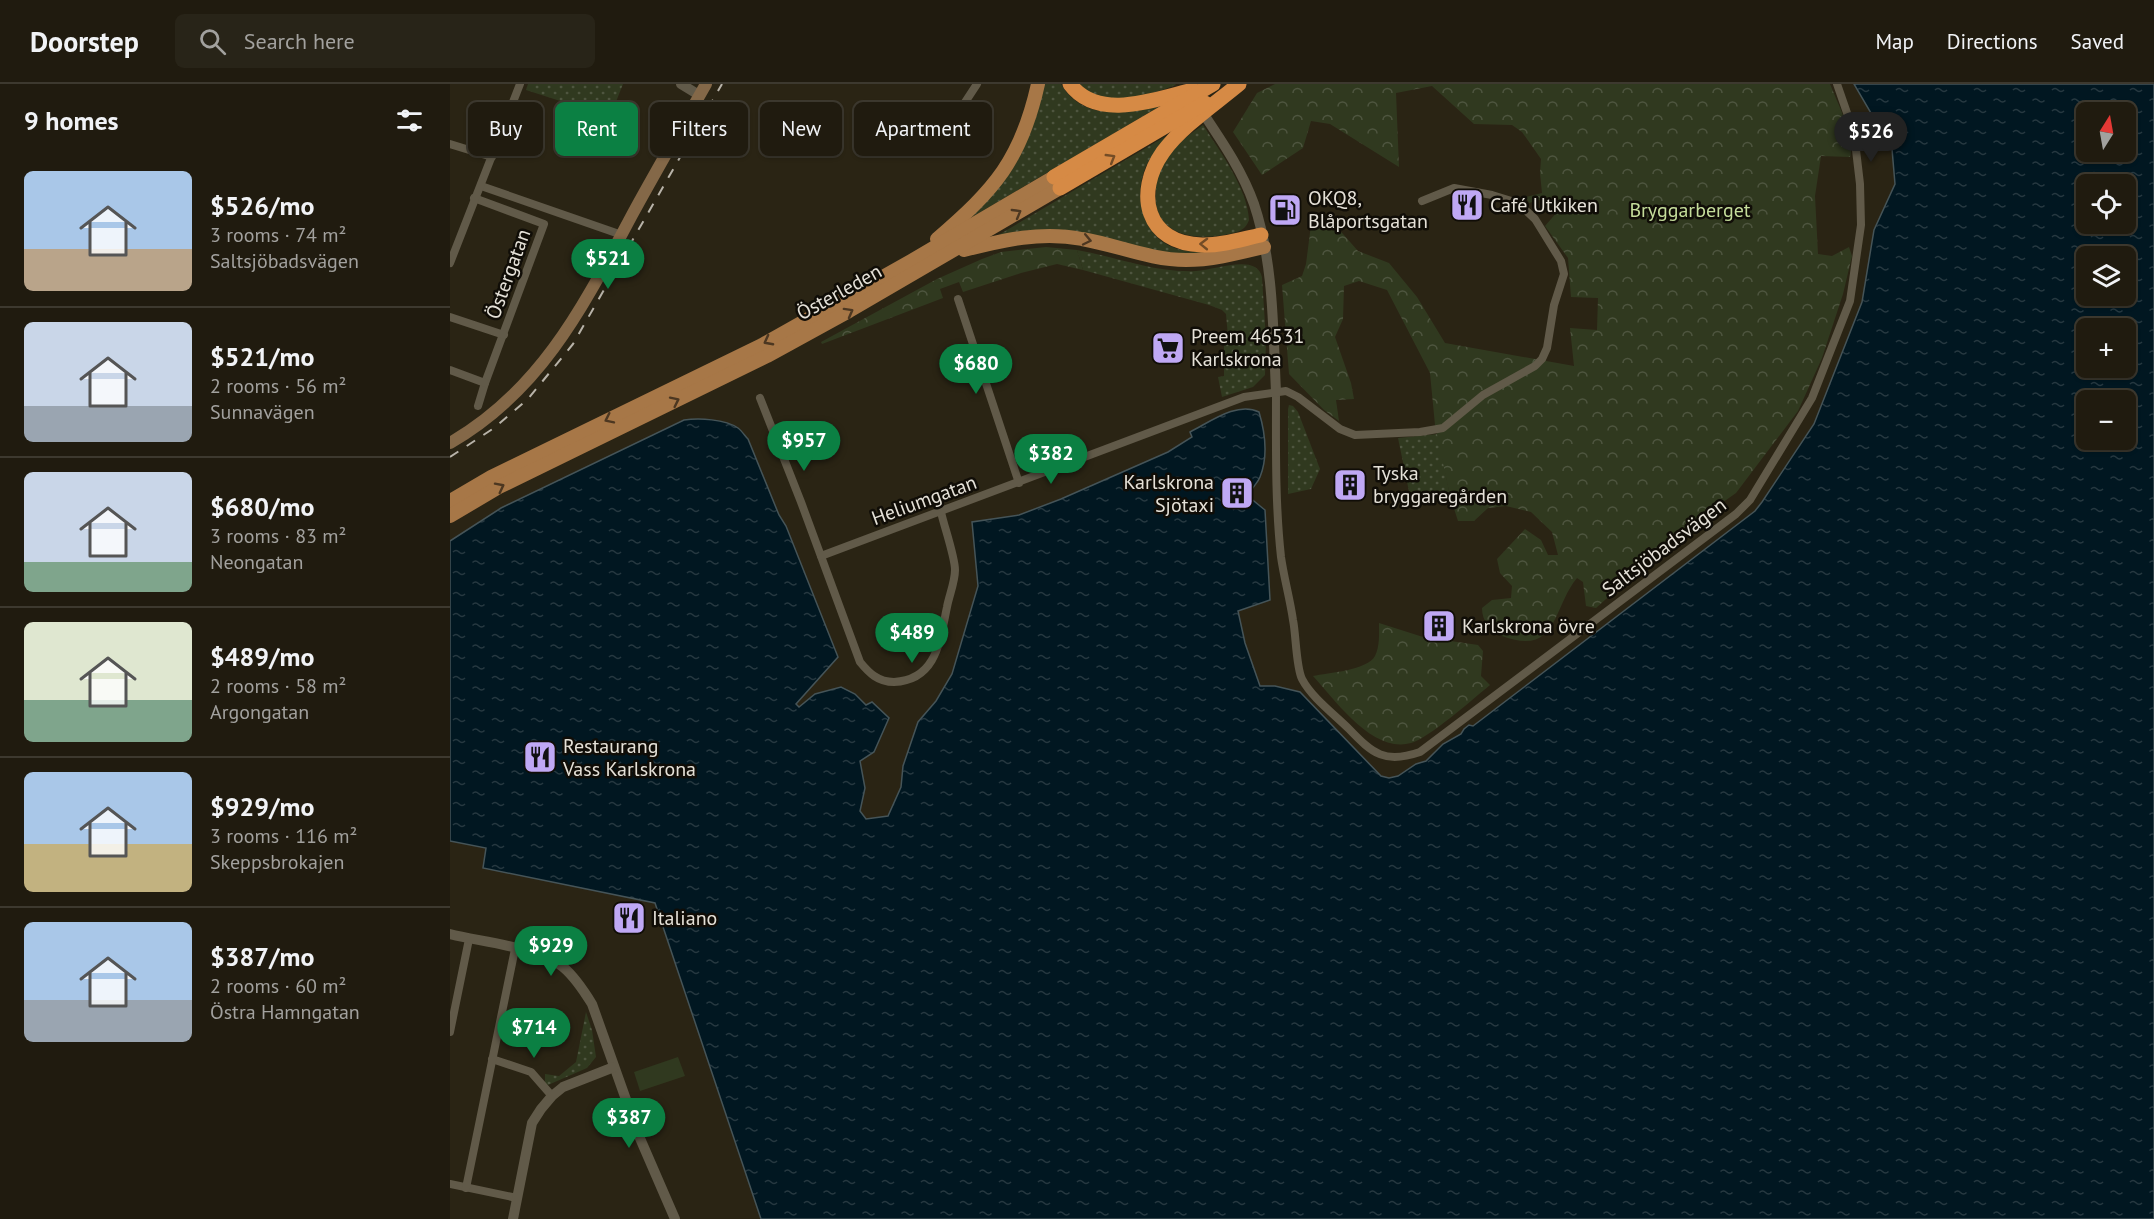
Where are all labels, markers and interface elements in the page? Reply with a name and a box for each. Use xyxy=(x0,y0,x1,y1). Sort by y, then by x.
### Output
search box xyxy=(175,14,595,68)
text: Doorstep xyxy=(30,23,139,60)
icon: search xyxy=(196,25,229,58)
text: Search here xyxy=(244,27,355,55)
text: Map xyxy=(1875,28,1914,55)
text: Directions xyxy=(1947,28,2038,55)
text: Saved xyxy=(2071,28,2124,55)
chip: Buy xyxy=(468,102,543,156)
chip: Rent xyxy=(555,102,638,156)
chip: Filters xyxy=(650,102,748,156)
chip: New xyxy=(760,102,842,156)
chip: Apartment xyxy=(854,102,992,156)
north arrow xyxy=(2076,102,2136,162)
map controls xyxy=(2076,102,2136,450)
text: 9 homes xyxy=(24,104,119,137)
icon: filters xyxy=(393,104,426,137)
pin: $526 xyxy=(1835,112,1907,163)
text: $526 xyxy=(1848,118,1894,144)
one-way arrow xyxy=(1105,154,1115,166)
button: locate xyxy=(2076,174,2136,234)
place label: OKQ8, Blåportsgatan xyxy=(1308,185,1428,234)
restaurant icon: Café Utkiken xyxy=(1449,187,1485,223)
text: $526/mo xyxy=(210,189,314,222)
fuel station icon: OKQ8, Blåportsgatan xyxy=(1267,192,1303,228)
place label: Café Utkiken xyxy=(1490,192,1598,218)
icon: home xyxy=(72,195,144,267)
park label: Bryggarberget xyxy=(1629,197,1751,223)
one-way arrow xyxy=(1011,209,1021,221)
text: 3 rooms · 74 m² xyxy=(210,222,346,248)
street label: Östergatan xyxy=(480,225,536,323)
one-way arrow xyxy=(1082,233,1092,246)
one-way arrow xyxy=(1199,238,1208,251)
pin: $521 xyxy=(572,239,644,290)
text: $521 xyxy=(585,245,631,271)
button: layers xyxy=(2076,246,2136,306)
text: Saltsjöbadsvägen xyxy=(210,248,359,274)
street label: Österleden xyxy=(792,258,886,326)
one-way arrow xyxy=(843,307,853,319)
button: + xyxy=(2076,318,2136,378)
place label: Preem 46531 Karlskrona xyxy=(1191,323,1304,372)
supermarket icon: Preem 46531 Karlskrona xyxy=(1150,330,1186,366)
one-way arrow xyxy=(764,334,775,345)
text: $521/mo xyxy=(210,340,314,373)
pin: $680 xyxy=(940,344,1012,395)
icon: home xyxy=(72,346,144,418)
text: $680 xyxy=(953,350,999,376)
text: 2 rooms · 56 m² xyxy=(210,373,346,399)
button: − xyxy=(2076,390,2136,450)
one-way arrow xyxy=(669,396,680,408)
text: Sunnavägen xyxy=(210,399,315,425)
one-way arrow xyxy=(604,412,615,424)
pin: $957 xyxy=(768,421,840,472)
text: $957 xyxy=(781,427,827,453)
pin: $382 xyxy=(1015,434,1087,485)
text: $382 xyxy=(1028,440,1074,466)
place label: Tyska bryggaregården xyxy=(1373,460,1507,509)
building icon: Tyska bryggaregården xyxy=(1332,467,1368,503)
street label: Heliumgatan xyxy=(868,469,980,531)
place label: Karlskrona Sjötaxi xyxy=(1123,469,1214,518)
building icon: Karlskrona Sjötaxi xyxy=(1219,475,1255,511)
one-way arrow xyxy=(494,482,505,494)
text: $680/mo xyxy=(210,490,314,523)
street label: Saltsjöbadsvägen xyxy=(1597,492,1731,602)
icon: home xyxy=(72,496,144,568)
text: 3 rooms · 83 m² xyxy=(210,523,346,549)
text: Neongatan xyxy=(210,549,303,575)
building icon: Karlskrona övre xyxy=(1421,608,1457,644)
pin: $489 xyxy=(876,613,948,664)
place label: Karlskrona övre xyxy=(1462,613,1595,639)
text: $489 xyxy=(889,619,935,645)
text: $489/mo xyxy=(210,640,314,673)
icon: home xyxy=(72,646,144,718)
text: 2 rooms · 58 m² xyxy=(210,673,346,699)
text: Argongatan xyxy=(210,699,309,725)
place label: Restaurang Vass Karlskrona xyxy=(562,733,696,782)
restaurant icon: Restaurang Vass Karlskrona xyxy=(522,739,558,775)
text: $929/mo xyxy=(210,790,314,823)
icon: home xyxy=(72,796,144,868)
text: 3 rooms · 116 m² xyxy=(210,823,357,849)
text: Skeppsbrokajen xyxy=(210,849,344,875)
restaurant icon: Italiano xyxy=(611,900,647,936)
place label: Italiano xyxy=(652,905,717,931)
pin: $929 xyxy=(515,926,587,977)
text: $929 xyxy=(528,932,574,958)
text: $387/mo xyxy=(210,940,314,973)
icon: home xyxy=(72,946,144,1018)
text: 2 rooms · 60 m² xyxy=(210,973,346,999)
text: Östra Hamngatan xyxy=(210,999,360,1025)
pin: $714 xyxy=(498,1008,570,1059)
text: $714 xyxy=(511,1014,557,1040)
pin: $387 xyxy=(593,1098,665,1149)
text: $387 xyxy=(606,1104,652,1130)

